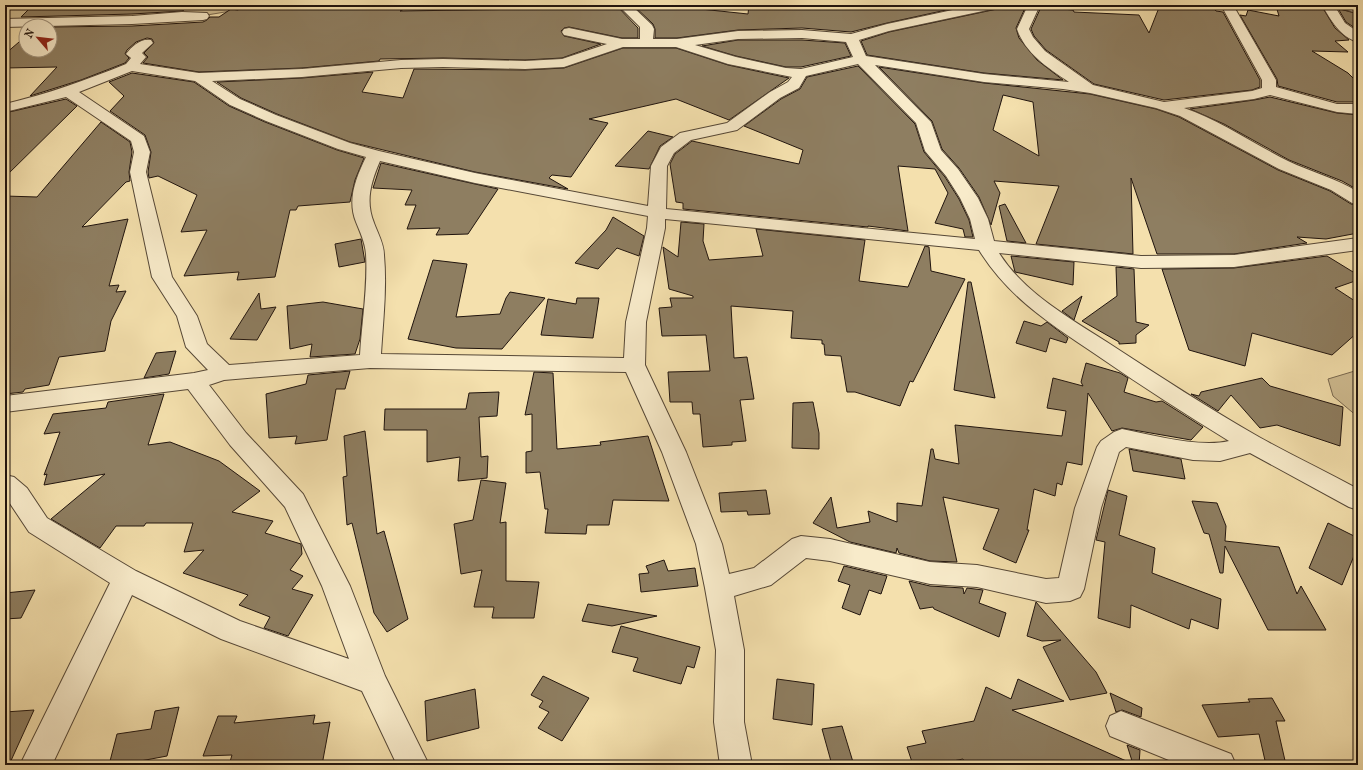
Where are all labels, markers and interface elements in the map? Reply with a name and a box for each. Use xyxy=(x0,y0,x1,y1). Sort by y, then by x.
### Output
north arrow xyxy=(18,18,58,58)
text: N xyxy=(22,26,38,40)

